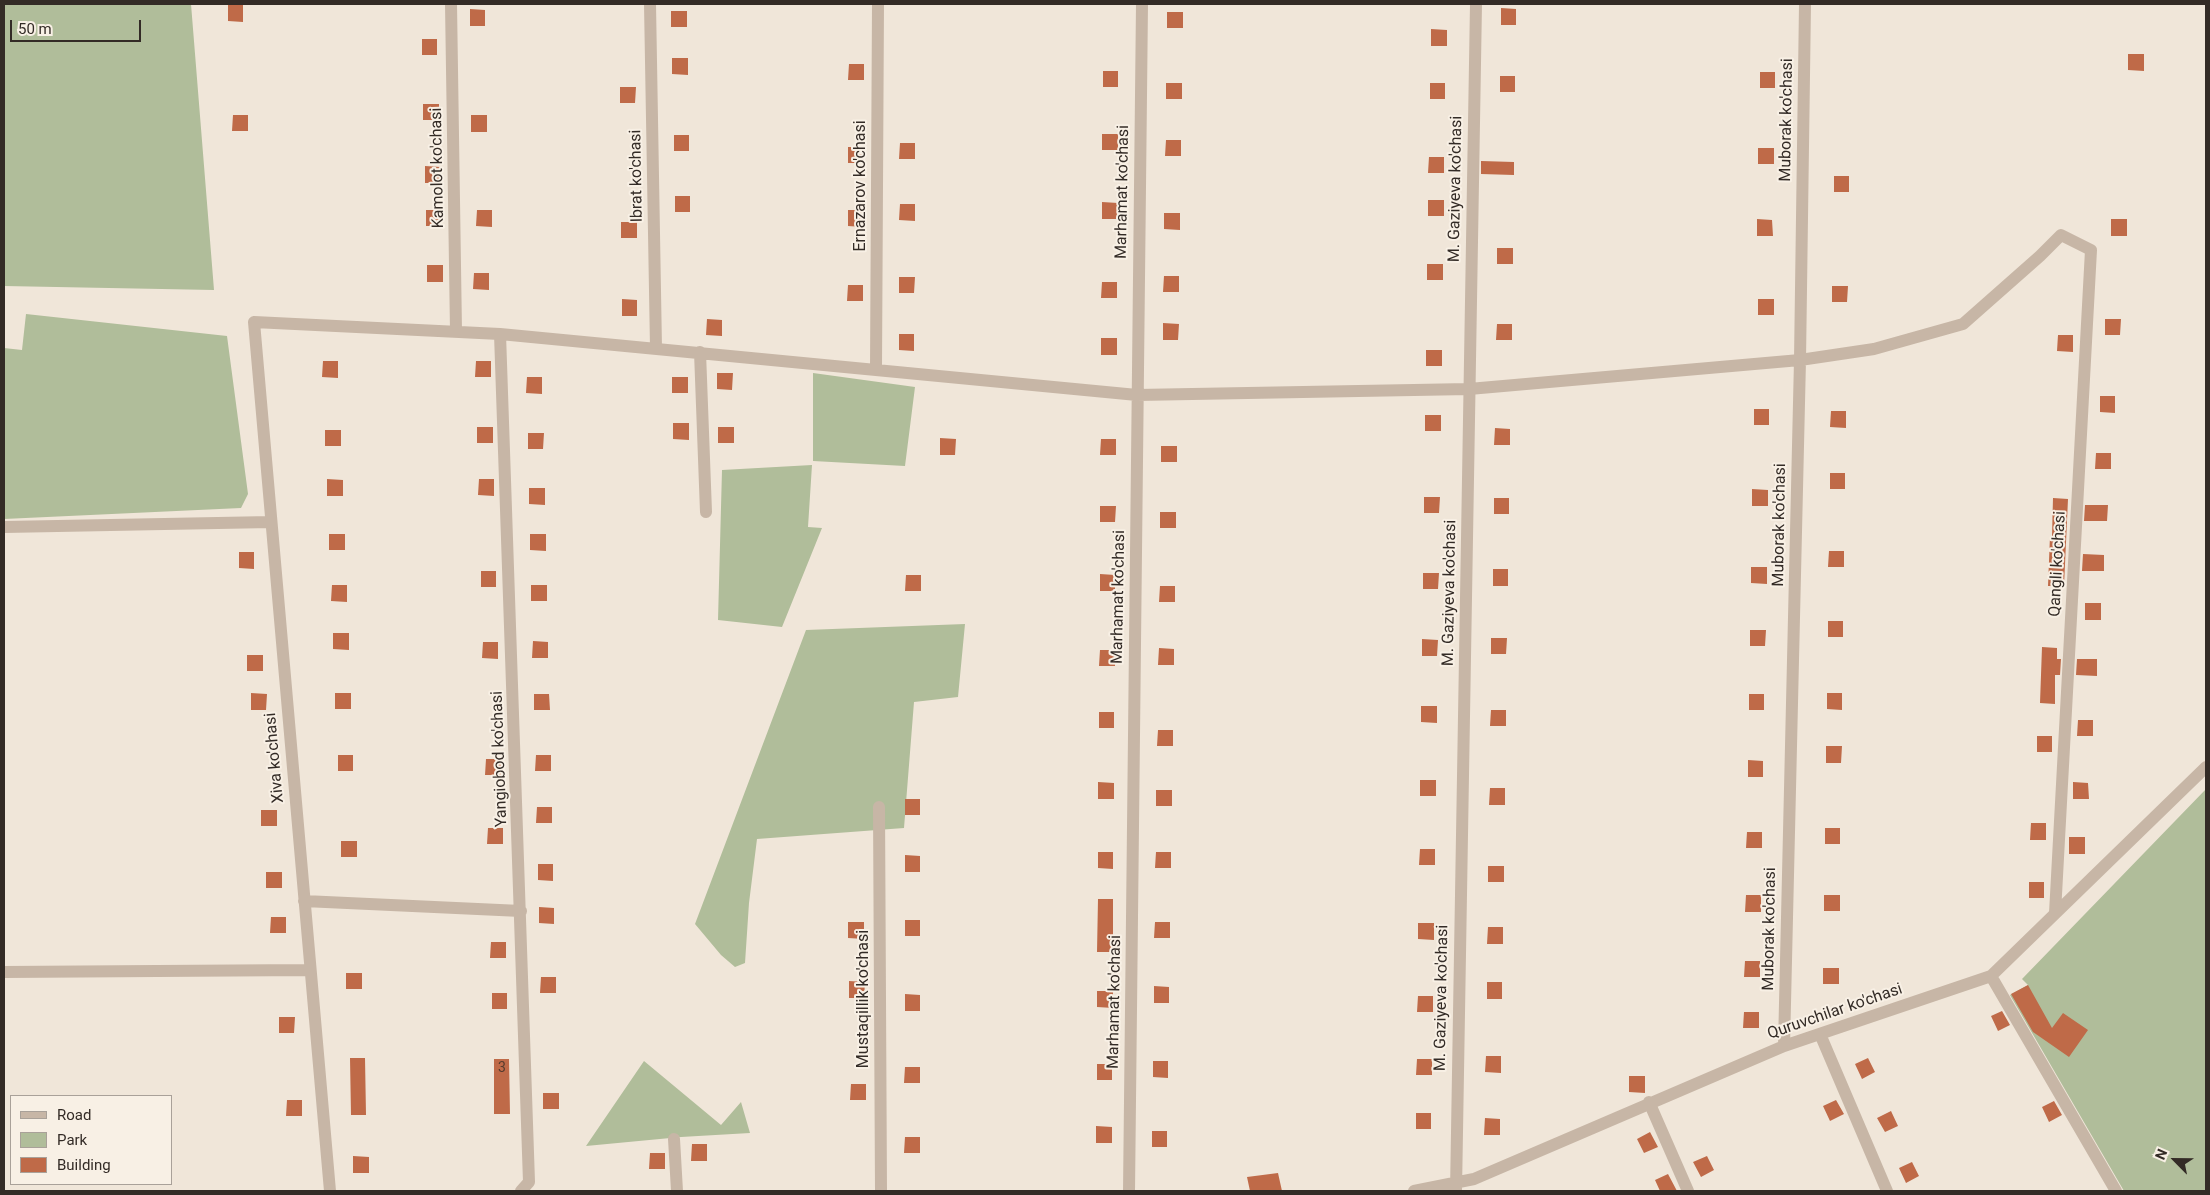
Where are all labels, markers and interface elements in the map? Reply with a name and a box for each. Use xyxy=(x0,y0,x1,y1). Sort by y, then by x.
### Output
scale bar xyxy=(12,10,144,42)
text: 50 m xyxy=(18,20,52,38)
street label: Muborak ko'chasi xyxy=(1776,58,1798,182)
street label: Kamolot ko'chasi xyxy=(427,108,449,228)
street label: M. Gaziyeva ko'chasi xyxy=(1445,116,1467,262)
street label: Ernazarov ko'chasi xyxy=(851,120,871,252)
street label: Marhamat ko'chasi xyxy=(1112,125,1134,259)
street label: Ibrat ko'chasi xyxy=(627,129,647,223)
street label: Muborak ko'chasi xyxy=(1769,463,1791,587)
street label: Qangli ko'chasi xyxy=(2046,511,2070,617)
street label: M. Gaziyeva ko'chasi xyxy=(1439,520,1461,666)
street label: Marhamat ko'chasi xyxy=(1108,530,1130,664)
street label: Yangiobod ko'chasi xyxy=(488,691,512,827)
street label: Xiva ko'chasi xyxy=(261,712,289,804)
street label: Muborak ko'chasi xyxy=(1759,867,1781,991)
street label: M. Gaziyeva ko'chasi xyxy=(1431,925,1453,1071)
street label: Mustaqillik ko'chasi xyxy=(854,930,874,1068)
street label: Marhamat ko'chasi xyxy=(1104,935,1126,1069)
street label: Quruvchilar ko'chasi xyxy=(1765,980,1905,1044)
house number: 3 xyxy=(498,1060,506,1076)
legend xyxy=(10,1095,172,1185)
text: Road xyxy=(57,1106,91,1124)
text: Park xyxy=(57,1131,87,1149)
north arrow xyxy=(2150,1135,2200,1185)
text: N xyxy=(2152,1146,2170,1162)
text: Building xyxy=(57,1156,111,1174)

